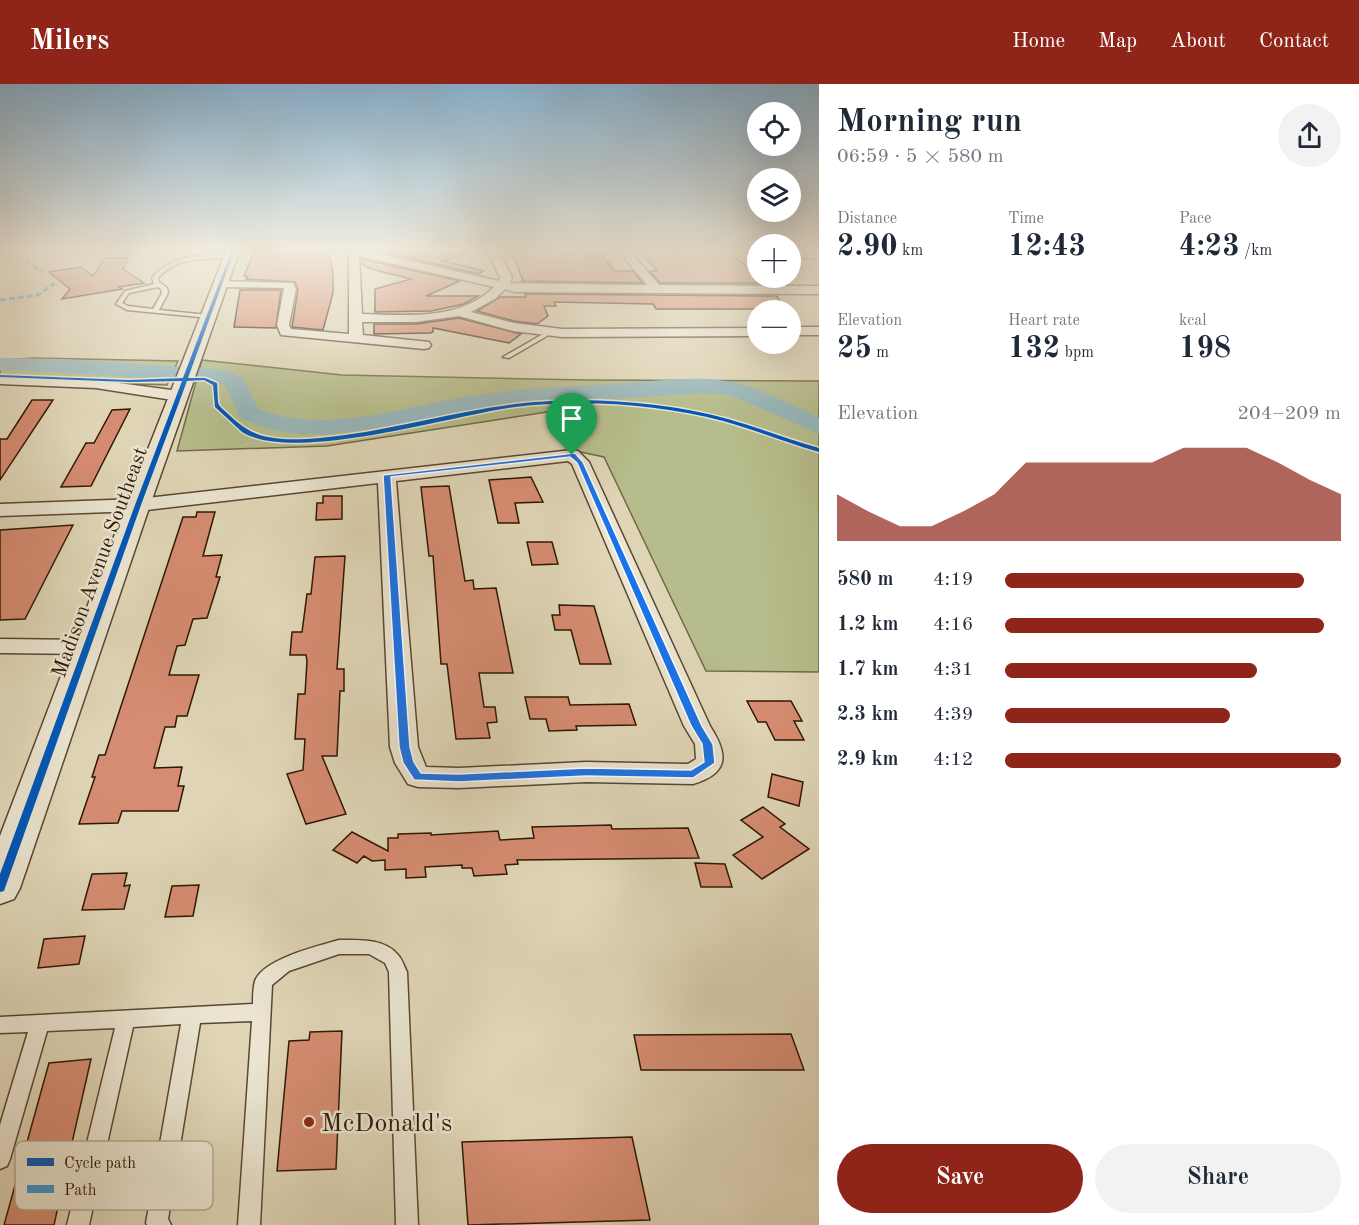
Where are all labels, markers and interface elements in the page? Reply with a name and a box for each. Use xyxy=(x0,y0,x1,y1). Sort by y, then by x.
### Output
text: Milers xyxy=(30,28,109,56)
text: Home xyxy=(1012,31,1065,52)
text: Map xyxy=(1098,31,1137,52)
text: About xyxy=(1170,31,1226,52)
text: Contact xyxy=(1259,31,1329,52)
map controls xyxy=(747,102,801,354)
button: locate xyxy=(747,102,801,156)
button: share xyxy=(1278,104,1341,167)
text: Morning run xyxy=(837,106,1022,139)
text: 06:59 · 5 × 580 m xyxy=(837,147,1004,167)
button: layers xyxy=(747,168,801,222)
text: Distance xyxy=(837,211,897,227)
text: Time xyxy=(1008,211,1044,227)
text: Pace xyxy=(1179,211,1211,227)
text: 2.90 xyxy=(837,232,898,262)
text: 12:43 xyxy=(1008,232,1086,262)
text: 4:23 xyxy=(1179,232,1240,262)
button: + xyxy=(747,234,801,288)
text: km xyxy=(898,243,923,259)
text: /km xyxy=(1240,243,1272,259)
button: − xyxy=(747,300,801,354)
text: Elevation xyxy=(837,313,902,329)
text: Heart rate xyxy=(1008,313,1080,329)
text: kcal xyxy=(1179,313,1207,329)
text: 25 xyxy=(837,334,872,364)
text: 132 xyxy=(1008,334,1060,364)
text: 198 xyxy=(1179,334,1231,364)
text: m xyxy=(872,345,889,361)
text: bpm xyxy=(1060,345,1094,361)
pin xyxy=(546,393,597,455)
icon: arrive xyxy=(555,402,588,435)
text: Elevation xyxy=(837,404,918,424)
text: 204–209 m xyxy=(1238,404,1341,424)
street label: Madison Avenue Southeast xyxy=(49,444,152,681)
text: 580 m xyxy=(837,570,893,590)
text: 4:19 xyxy=(933,570,973,590)
text: 1.2 km xyxy=(837,615,899,635)
text: 4:16 xyxy=(933,615,973,635)
text: 1.7 km xyxy=(837,660,899,680)
text: 4:31 xyxy=(933,660,973,680)
text: 2.3 km xyxy=(837,705,899,725)
text: 4:39 xyxy=(933,705,973,725)
text: 2.9 km xyxy=(837,750,899,770)
text: 4:12 xyxy=(933,750,973,770)
place label: McDonald's xyxy=(321,1111,452,1137)
marker: McDonald's xyxy=(302,1115,316,1129)
legend xyxy=(15,1141,213,1210)
button: Save xyxy=(837,1144,1083,1213)
button: Share xyxy=(1095,1144,1341,1213)
text: Cycle path xyxy=(64,1156,136,1172)
text: Path xyxy=(64,1183,97,1199)

